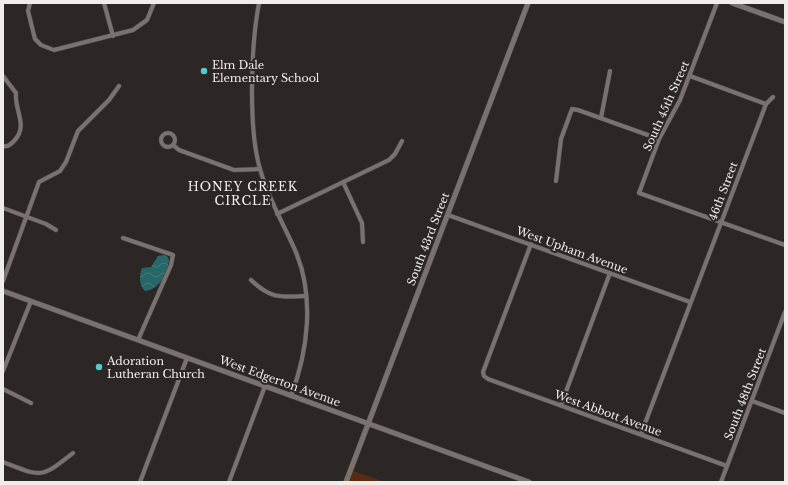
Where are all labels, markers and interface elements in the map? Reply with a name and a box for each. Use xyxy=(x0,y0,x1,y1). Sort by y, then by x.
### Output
place label: Elm Dale Elementary School xyxy=(212,58,320,85)
street label: South 45th Street xyxy=(640,58,693,153)
marker: Elm Dale Elementary School xyxy=(199,66,209,76)
street label: 46th Street xyxy=(705,159,741,222)
district label: HONEY CREEK CIRCLE xyxy=(188,179,298,208)
street label: South 43rd Street xyxy=(404,190,452,288)
street label: West Upham Avenue xyxy=(513,223,630,277)
street label: South 48th Street xyxy=(721,345,769,442)
street label: West Edgerton Avenue xyxy=(217,352,342,409)
place label: Adoration Lutheran Church xyxy=(106,354,205,381)
marker: Adoration Lutheran Church xyxy=(94,362,104,372)
street label: West Abbott Avenue xyxy=(551,387,664,439)

